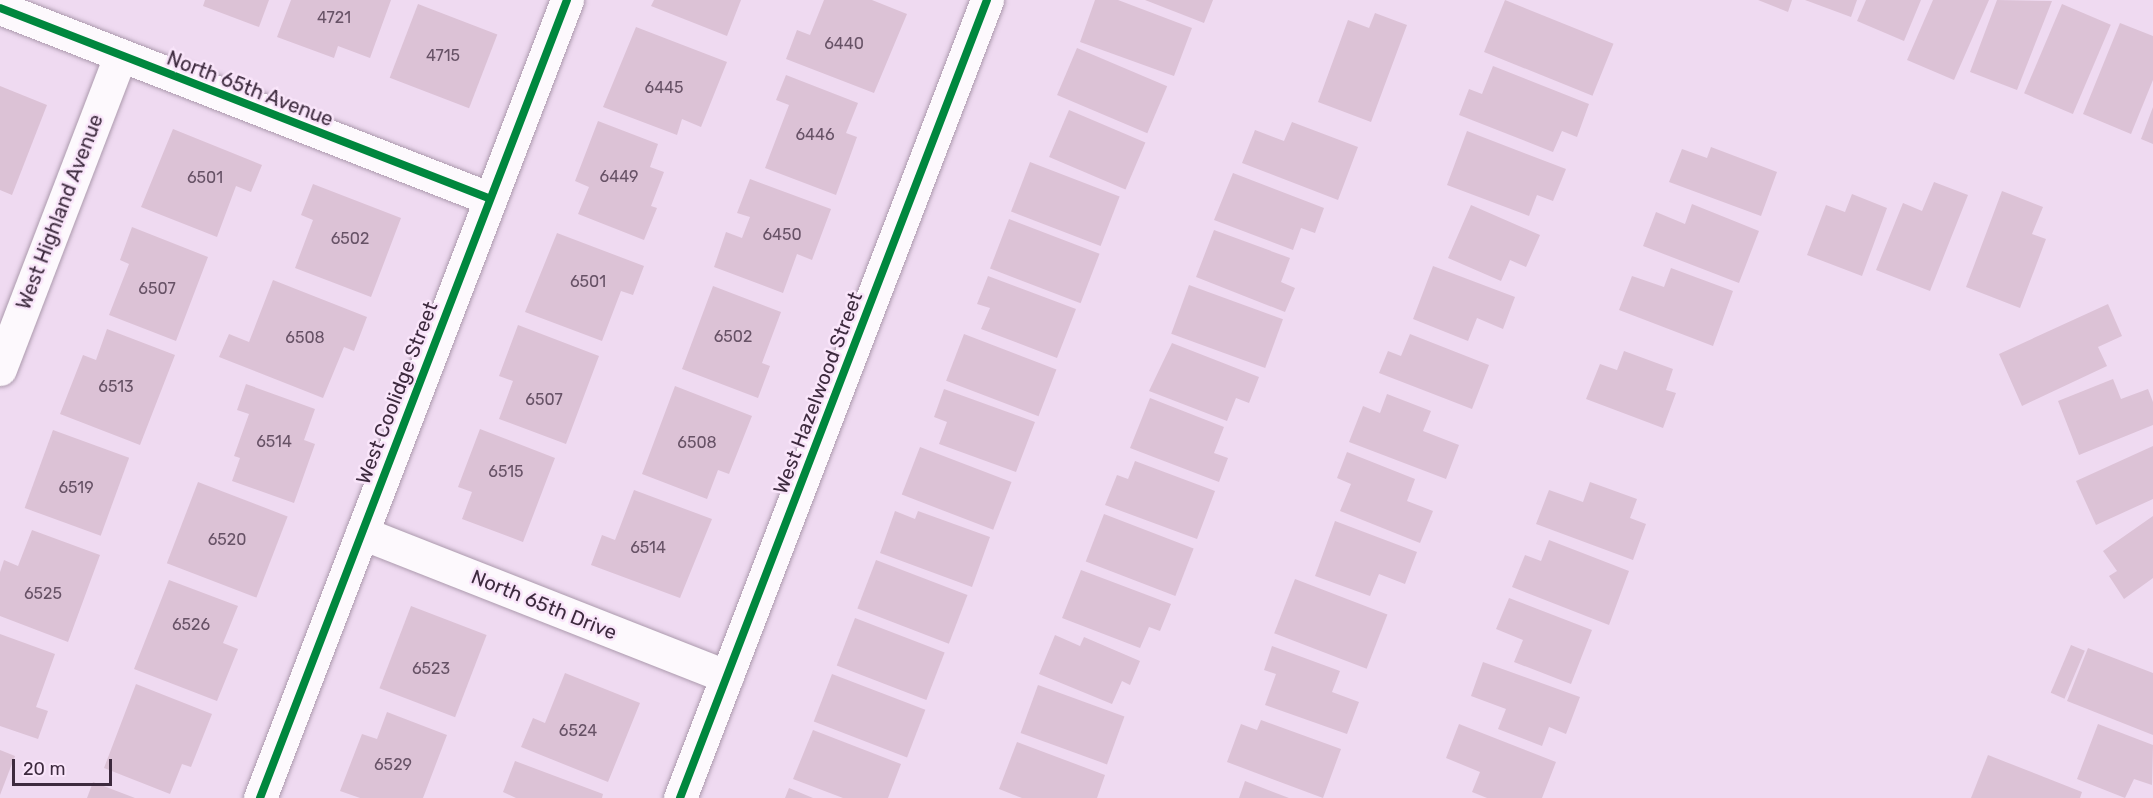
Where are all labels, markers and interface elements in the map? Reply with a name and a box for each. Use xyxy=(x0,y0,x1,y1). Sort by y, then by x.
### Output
house number: 4721 xyxy=(317,8,351,28)
house number: 6440 xyxy=(824,34,864,54)
street label: North 65th Avenue xyxy=(163,46,337,132)
house number: 4715 xyxy=(426,46,460,66)
house number: 6445 xyxy=(644,78,684,98)
street label: West Highland Avenue xyxy=(12,111,108,313)
house number: 6446 xyxy=(795,125,835,145)
house number: 6449 xyxy=(600,167,638,187)
house number: 6501 xyxy=(187,168,223,188)
house number: 6450 xyxy=(762,225,802,245)
house number: 6502 xyxy=(331,229,369,249)
house number: 6501 xyxy=(570,272,606,292)
house number: 6507 xyxy=(138,279,176,299)
street label: West Hazelwood Street xyxy=(768,289,868,497)
street label: West Coolidge Street xyxy=(351,298,443,488)
house number: 6502 xyxy=(714,327,752,347)
house number: 6508 xyxy=(285,328,325,348)
house number: 6513 xyxy=(98,377,134,397)
house number: 6507 xyxy=(525,390,563,410)
house number: 6514 xyxy=(256,432,292,452)
house number: 6508 xyxy=(677,433,717,453)
house number: 6515 xyxy=(488,462,524,482)
house number: 6519 xyxy=(58,478,94,498)
house number: 6520 xyxy=(208,530,246,550)
house number: 6514 xyxy=(630,538,666,558)
street label: North 65th Drive xyxy=(468,565,620,645)
house number: 6525 xyxy=(24,584,62,604)
house number: 6526 xyxy=(172,615,210,635)
house number: 6523 xyxy=(412,659,450,679)
house number: 6524 xyxy=(559,721,597,741)
scale bar xyxy=(15,747,116,785)
house number: 6529 xyxy=(374,755,412,775)
text: 20 m xyxy=(23,758,65,780)

